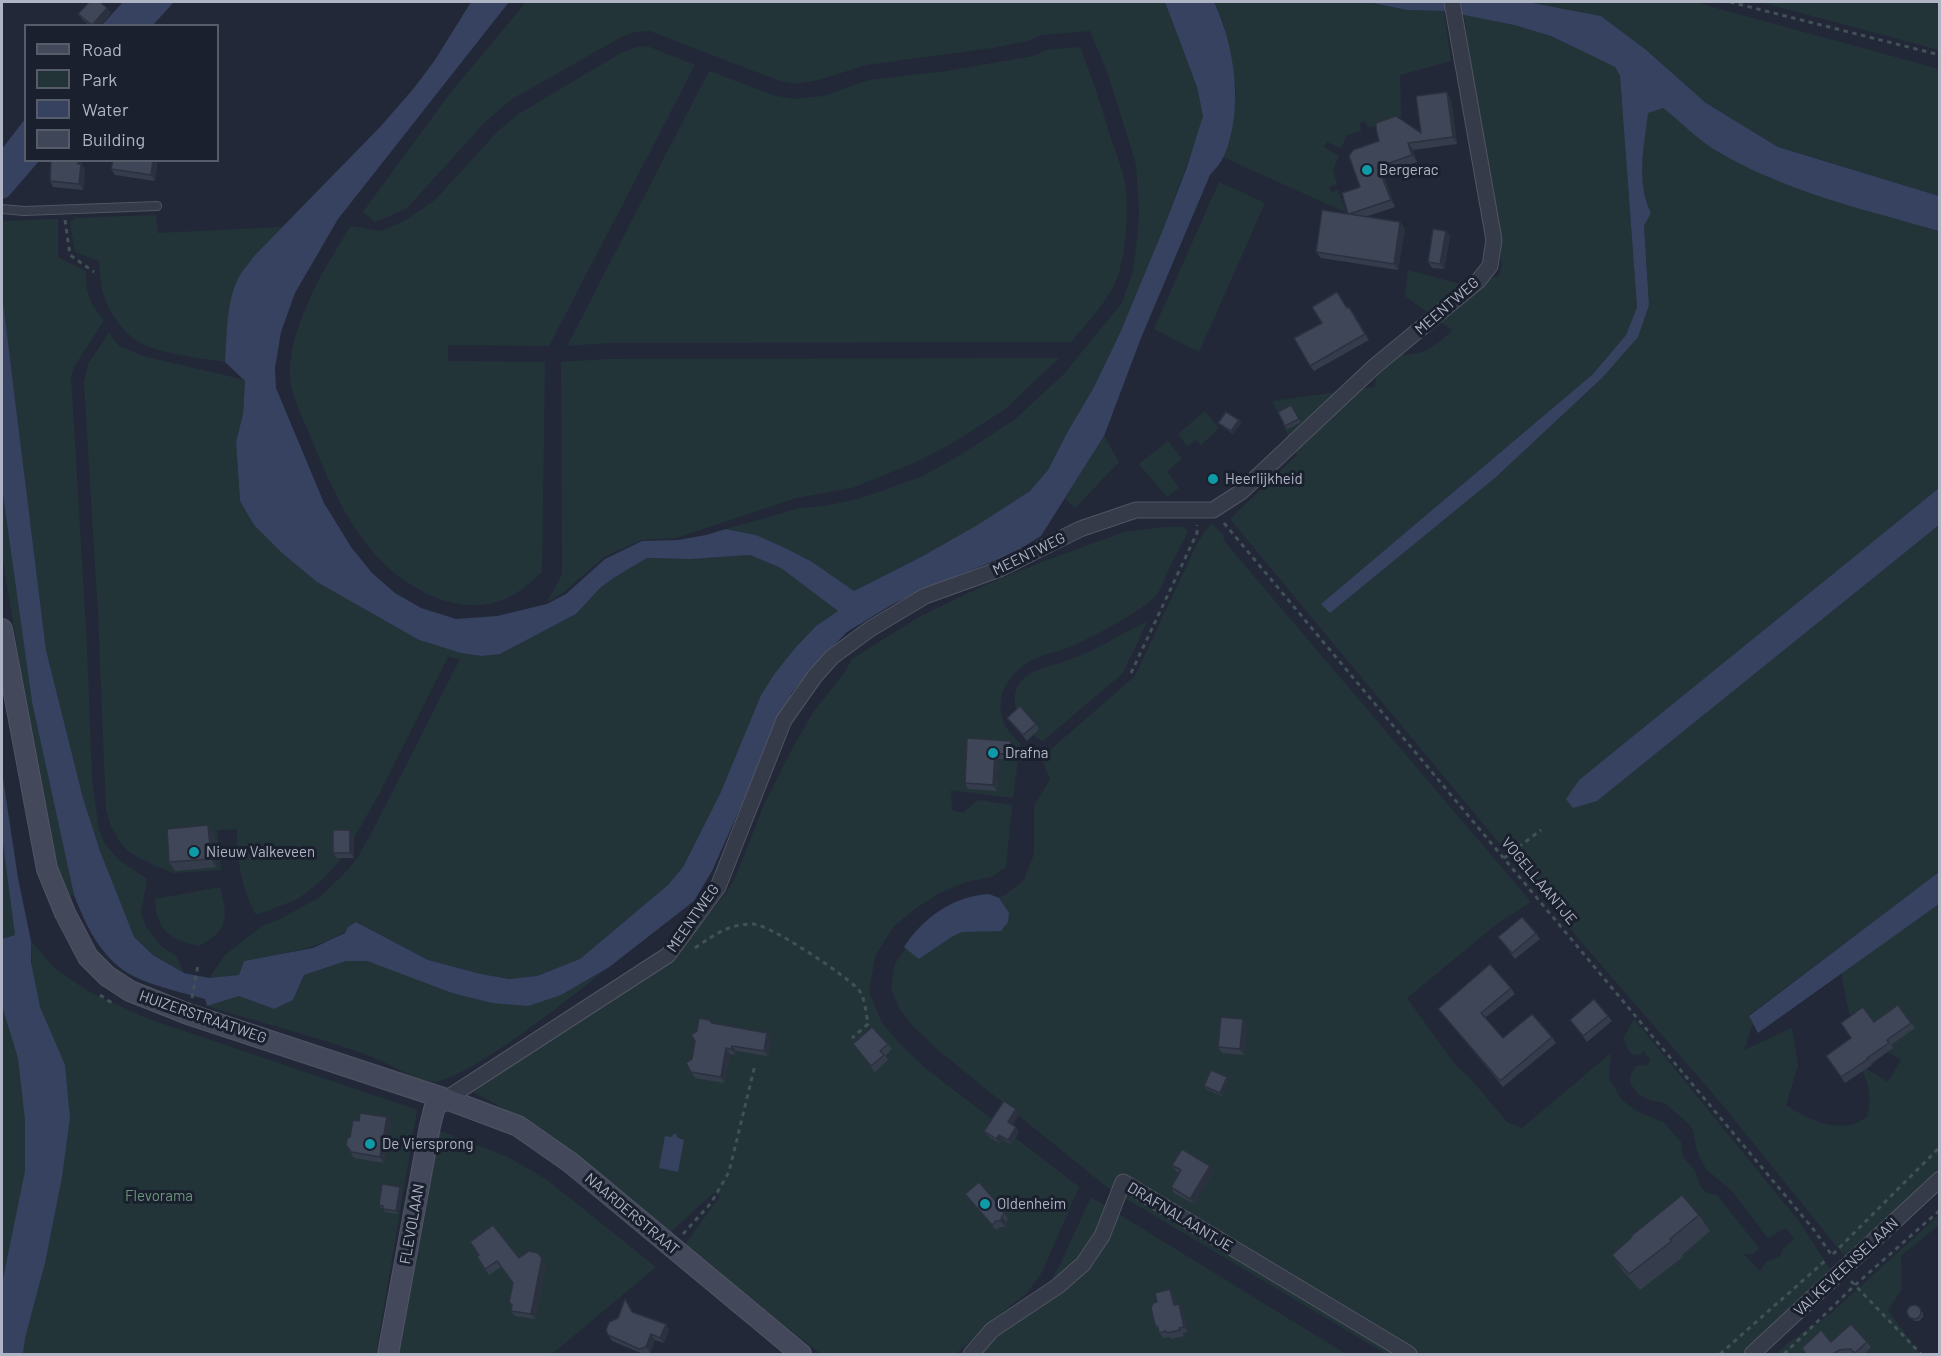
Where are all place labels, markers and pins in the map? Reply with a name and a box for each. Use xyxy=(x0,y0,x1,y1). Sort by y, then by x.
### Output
place label: Bergerac xyxy=(1379,161,1439,179)
marker: Bergerac xyxy=(1360,163,1374,177)
place label: Heerlijkheid xyxy=(1225,470,1303,488)
marker: Heerlijkheid xyxy=(1206,472,1220,486)
place label: Drafna xyxy=(1005,744,1048,762)
marker: Drafna xyxy=(986,746,1000,760)
place label: Nieuw Valkeveen xyxy=(206,843,315,861)
marker: Nieuw Valkeveen xyxy=(187,845,201,859)
place label: De Viersprong xyxy=(382,1135,473,1153)
marker: De Viersprong xyxy=(363,1137,377,1151)
place label: Oldenheim xyxy=(997,1195,1066,1213)
marker: Oldenheim xyxy=(978,1197,992,1211)

